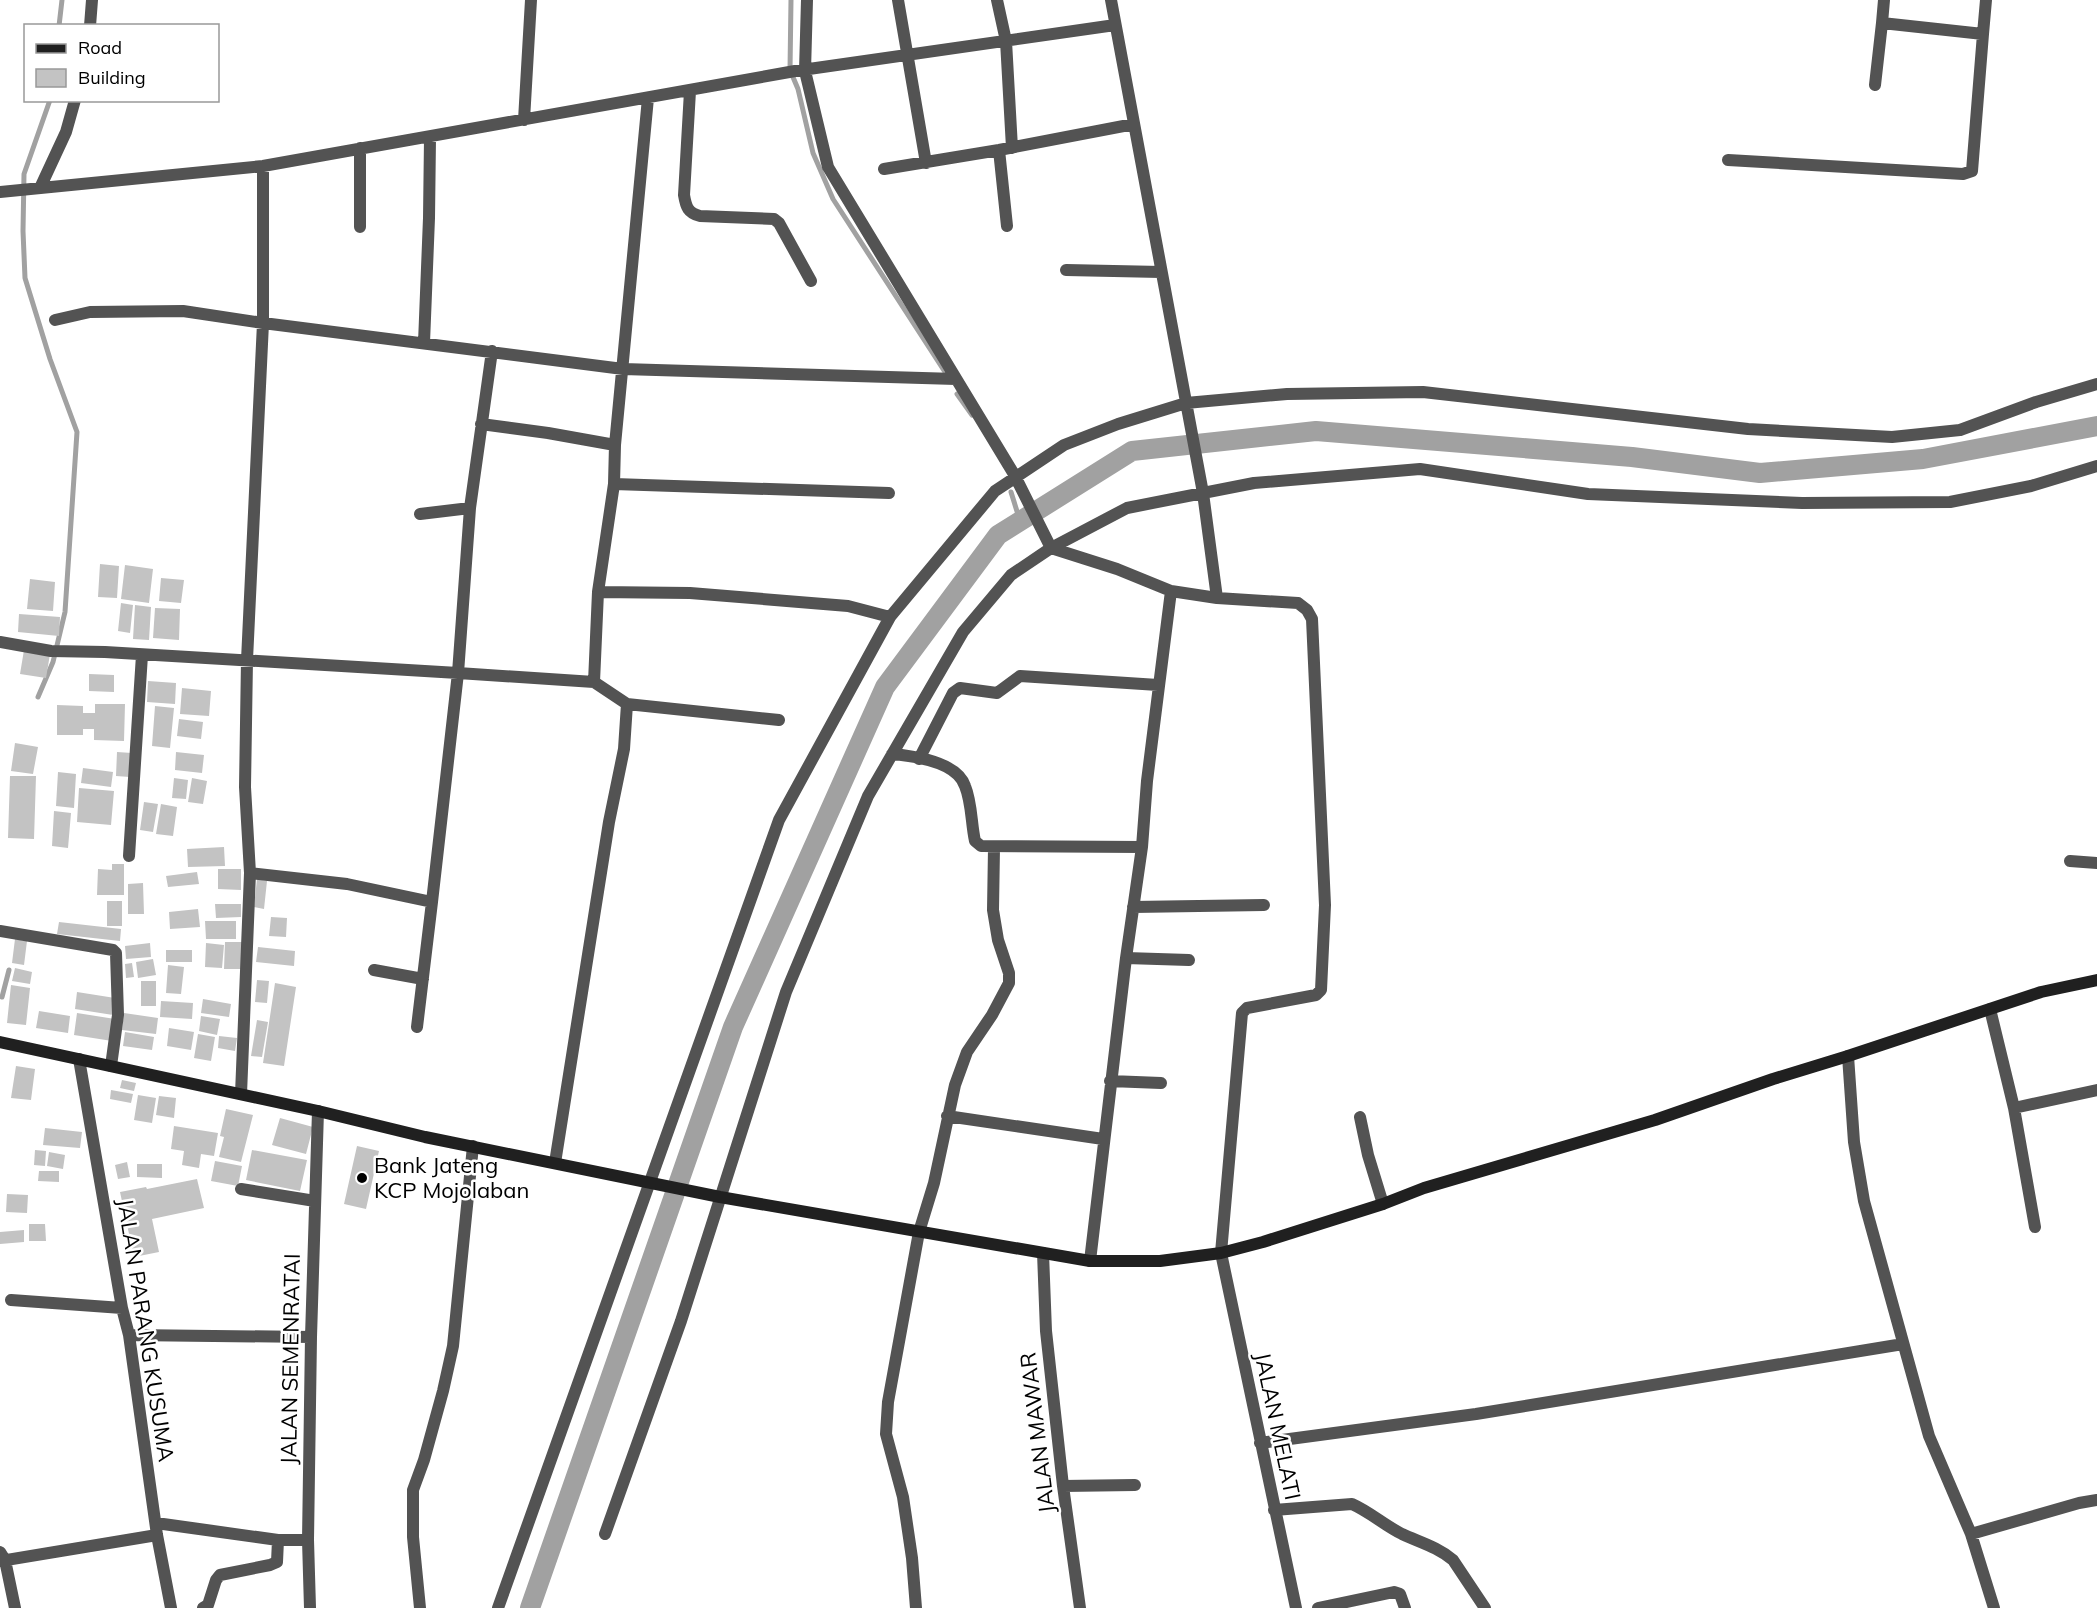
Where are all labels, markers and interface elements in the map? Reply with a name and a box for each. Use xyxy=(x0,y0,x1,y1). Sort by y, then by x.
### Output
legend xyxy=(24,24,219,102)
text: Road xyxy=(78,36,122,59)
text: Building xyxy=(78,66,146,89)
place label: Bank Jateng KCP Mojolaban xyxy=(374,1151,529,1204)
marker: Bank Jateng KCP Mojolaban xyxy=(355,1171,369,1185)
street label: JALAN PARANG KUSUMA xyxy=(111,1196,181,1464)
street label: JALAN SEMENRATAI xyxy=(274,1253,306,1465)
street label: JALAN MELATI xyxy=(1249,1350,1307,1502)
street label: JALAN MAWAR xyxy=(1013,1351,1061,1515)

